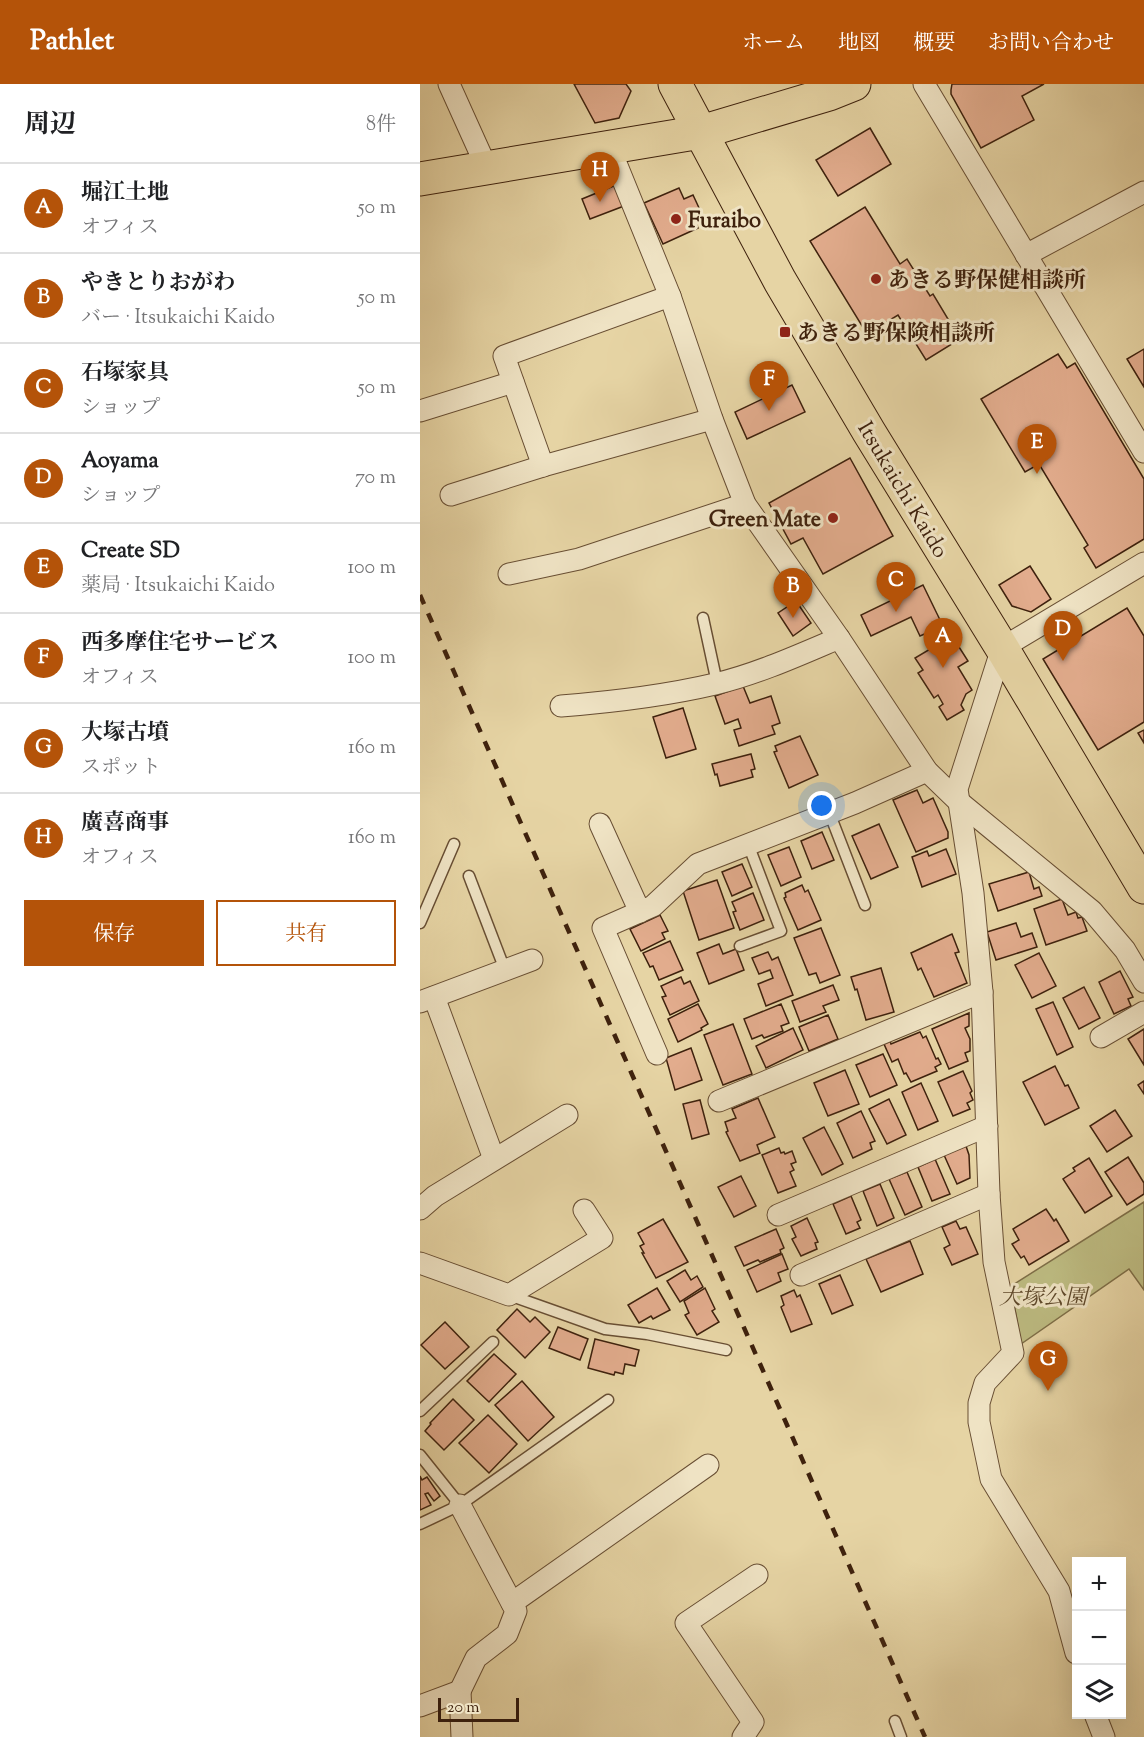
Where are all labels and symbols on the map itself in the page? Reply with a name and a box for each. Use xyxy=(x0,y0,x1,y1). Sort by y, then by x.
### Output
pin: H xyxy=(580,152,620,202)
place label: Furaibo xyxy=(688,206,761,238)
marker: Furaibo xyxy=(669,212,683,226)
place label: あきる野保健相談所 xyxy=(888,266,1086,298)
marker: あきる野保健相談所 xyxy=(869,272,883,286)
place label: あきる野保険相談所 xyxy=(797,319,995,351)
marker: あきる野保険相談所 xyxy=(778,325,792,339)
pin: F xyxy=(750,362,788,411)
street label: Itsukaichi Kaido xyxy=(848,416,955,565)
pin: E xyxy=(1018,424,1056,474)
place label: Green Mate xyxy=(709,505,821,537)
marker: Green Mate xyxy=(826,511,840,525)
pin: C xyxy=(876,562,916,612)
pin: B xyxy=(774,568,812,618)
pin: D xyxy=(1044,612,1082,661)
pin: A xyxy=(924,618,962,668)
your location xyxy=(807,791,836,820)
park label: 大塚公園 xyxy=(999,1283,1090,1315)
pin: G xyxy=(1028,1342,1068,1391)
scale bar xyxy=(438,1695,519,1722)

